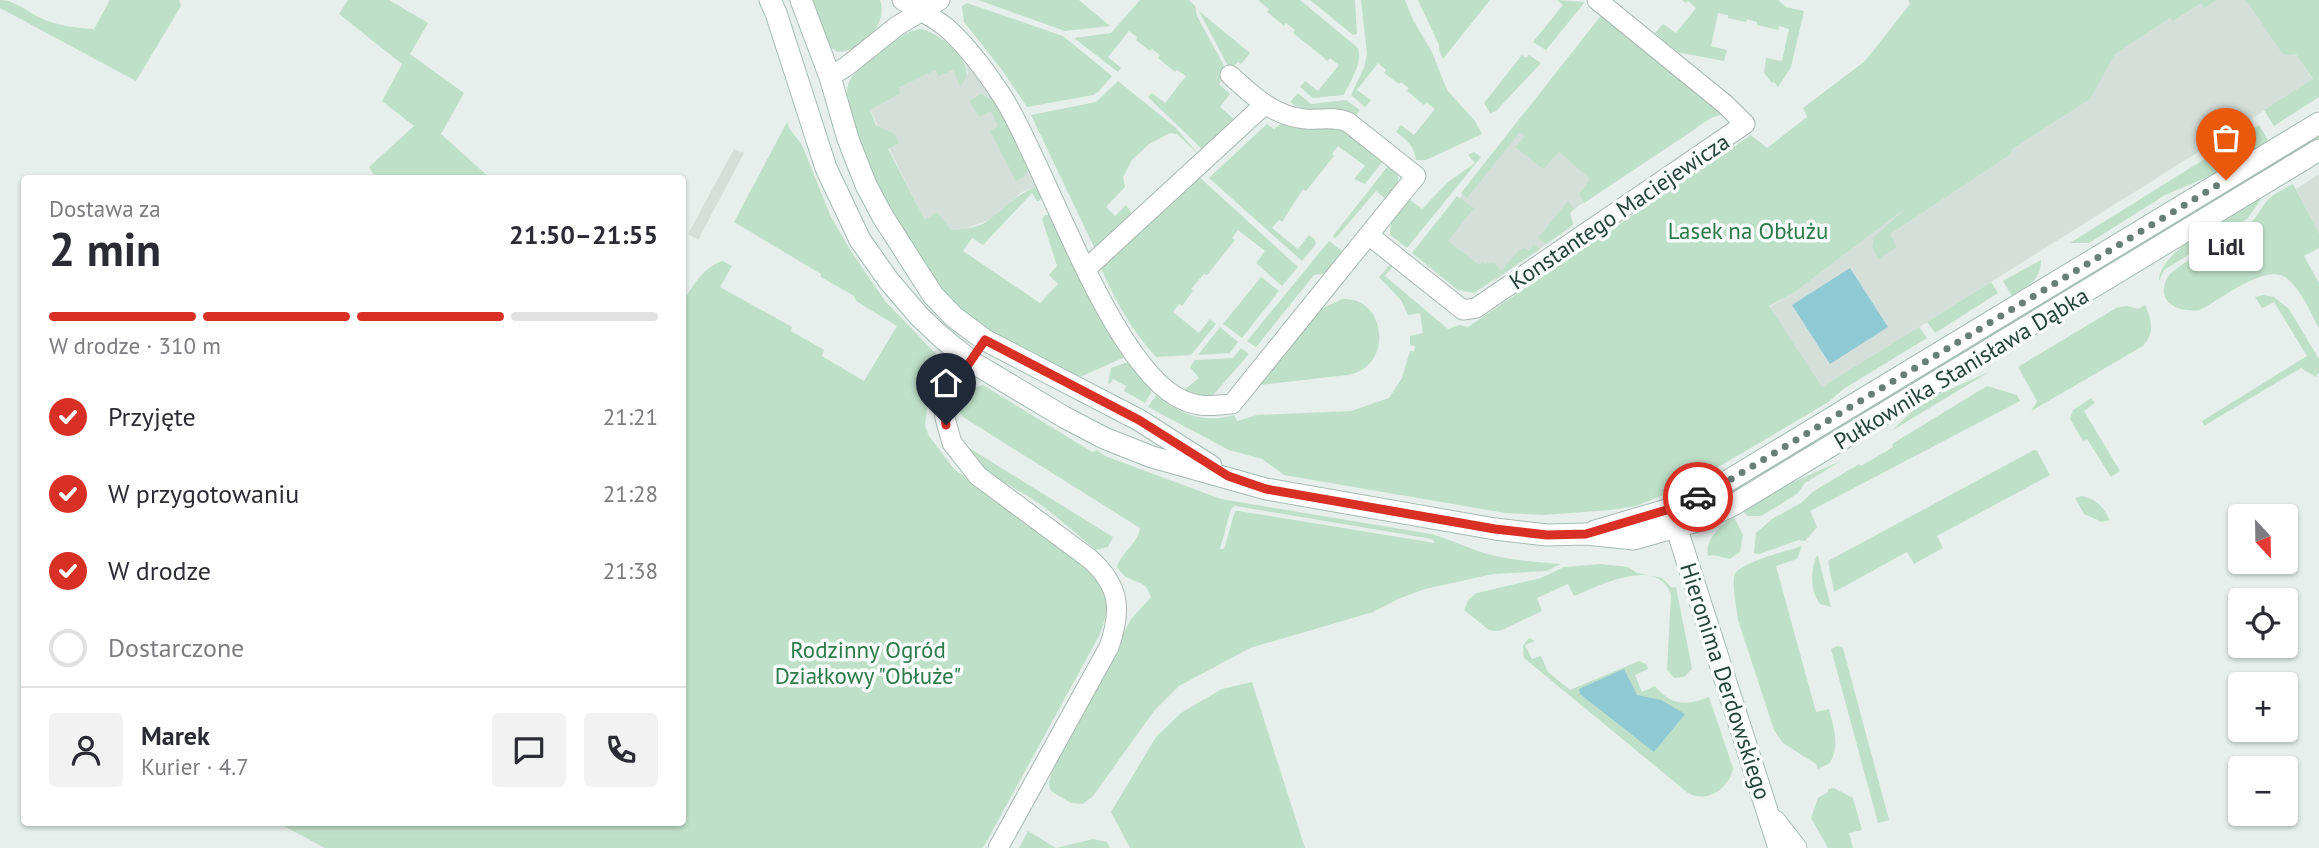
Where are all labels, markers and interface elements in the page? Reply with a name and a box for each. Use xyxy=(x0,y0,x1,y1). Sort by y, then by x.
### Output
pin xyxy=(2196,108,2256,180)
icon: bag xyxy=(2207,119,2245,157)
street label: Konstantego Maciejewicza xyxy=(1503,126,1735,296)
text: Dostawa za xyxy=(49,194,161,223)
park label: Lasek na Obłużu xyxy=(1668,216,1828,245)
text: 21:50–21:55 xyxy=(509,218,658,251)
text: 2 min xyxy=(49,219,161,279)
callout: Lidl xyxy=(2189,222,2263,271)
text: Lidl xyxy=(2207,232,2245,261)
street label: Pułkownika Stanisława Dąbka xyxy=(1828,280,2094,456)
text: W drodze · 310 m xyxy=(49,331,221,360)
pin xyxy=(916,353,976,425)
icon: home xyxy=(927,364,965,402)
icon: check xyxy=(49,398,87,436)
text: Przyjęte xyxy=(108,400,196,433)
text: 21:21 xyxy=(603,402,658,431)
courier xyxy=(1663,462,1733,532)
icon: check xyxy=(49,475,87,513)
text: W przygotowaniu xyxy=(108,477,299,510)
icon: car xyxy=(1679,478,1717,516)
text: 21:28 xyxy=(603,479,658,508)
north arrow xyxy=(2228,504,2298,574)
map controls xyxy=(2228,504,2298,826)
icon: check xyxy=(49,552,87,590)
text: W drodze xyxy=(108,554,211,587)
text: 21:38 xyxy=(603,556,658,585)
street label: Hieronima Derdowskiego xyxy=(1674,559,1778,803)
button: locate xyxy=(2228,588,2298,658)
text: Dostarczone xyxy=(108,631,244,664)
park label: Rodzinny Ogród Działkowy "Obłuże" xyxy=(775,635,961,690)
button: + xyxy=(2228,672,2298,742)
button: person xyxy=(49,713,123,787)
button: chat xyxy=(492,713,566,787)
button: phone xyxy=(584,713,658,787)
text: Marek xyxy=(141,719,210,752)
text: Kurier · 4.7 xyxy=(141,752,249,781)
button: − xyxy=(2228,756,2298,826)

